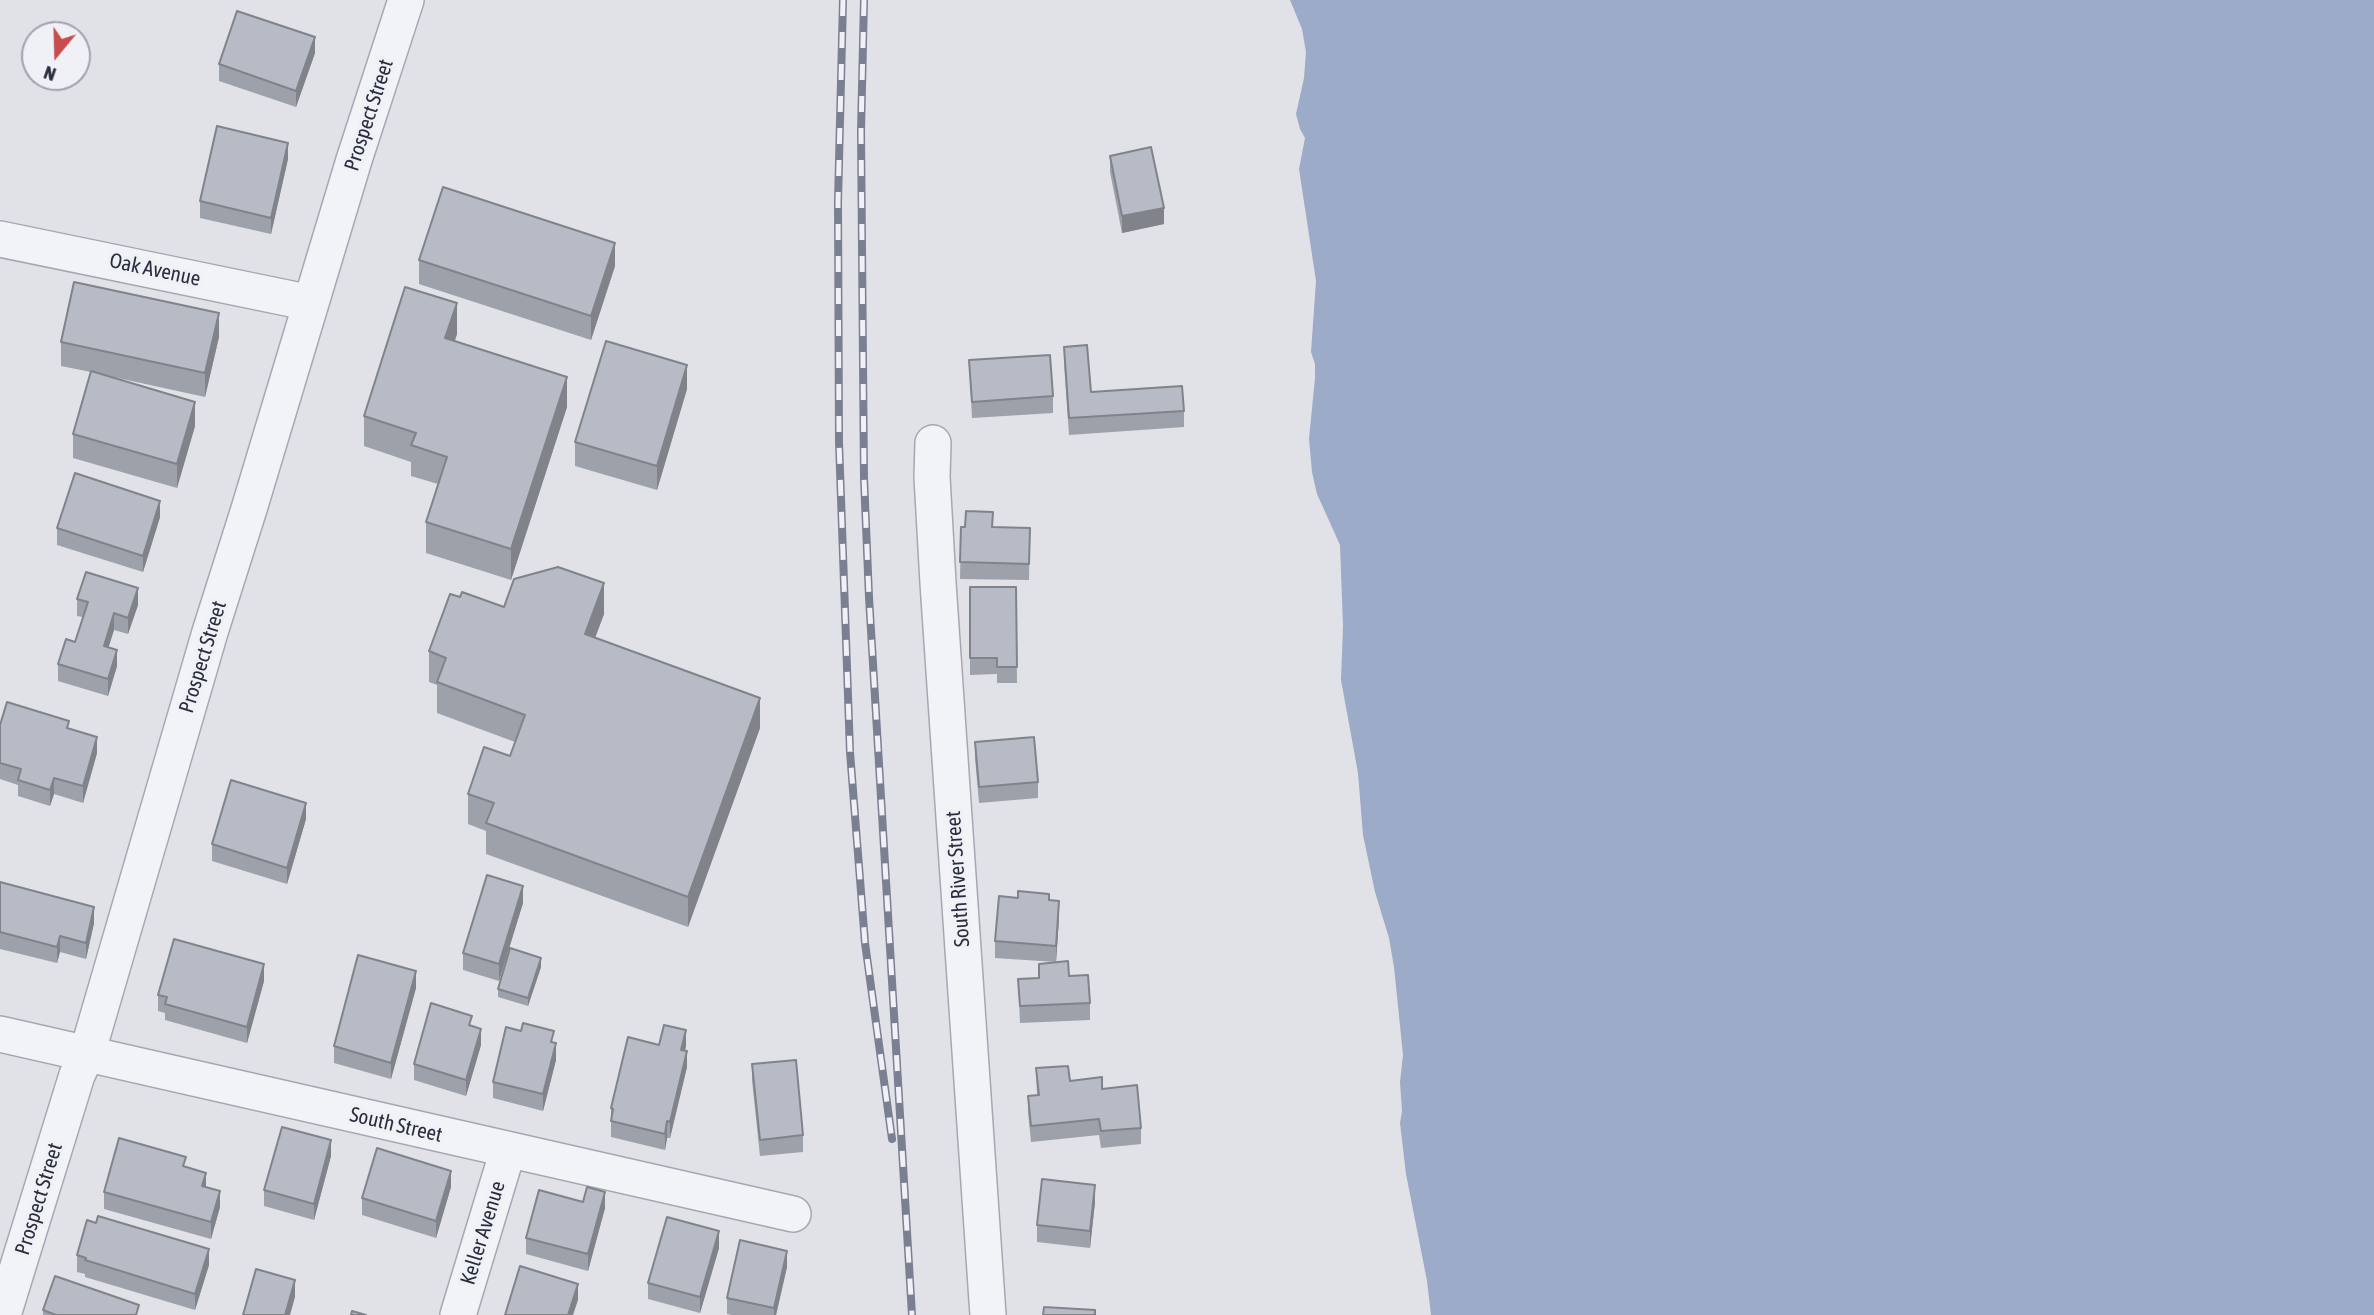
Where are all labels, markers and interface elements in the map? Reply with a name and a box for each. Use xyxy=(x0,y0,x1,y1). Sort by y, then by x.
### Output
north arrow xyxy=(21,21,91,91)
street label: Prospect Street xyxy=(339,56,399,174)
text: N xyxy=(41,62,59,86)
street label: Oak Avenue xyxy=(107,248,203,292)
street label: Prospect Street xyxy=(174,598,232,716)
street label: South River Street xyxy=(941,810,975,948)
street label: South Street xyxy=(347,1102,445,1148)
street label: Prospect Street xyxy=(10,1140,68,1258)
street label: Keller Avenue xyxy=(455,1178,511,1288)

